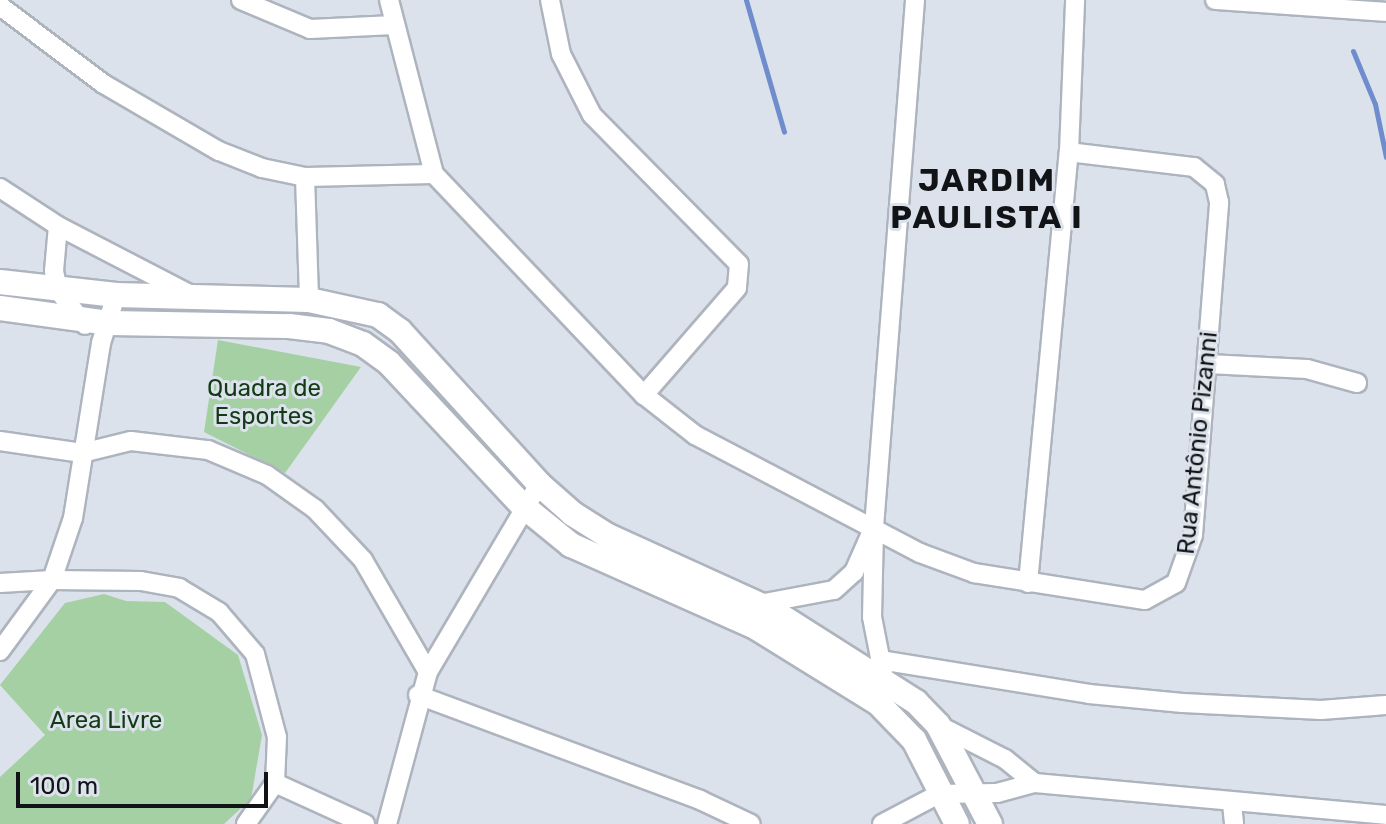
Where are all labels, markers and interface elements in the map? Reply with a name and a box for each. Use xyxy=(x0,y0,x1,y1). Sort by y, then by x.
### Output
district label: JARDIM PAULISTA I xyxy=(890,162,1084,237)
street label: Rua Antônio Pizanni xyxy=(1172,330,1224,556)
park label: Quadra de Esportes xyxy=(207,375,321,431)
park label: Area Livre xyxy=(50,707,162,735)
scale bar xyxy=(20,756,272,806)
text: 100 m xyxy=(30,772,98,800)

